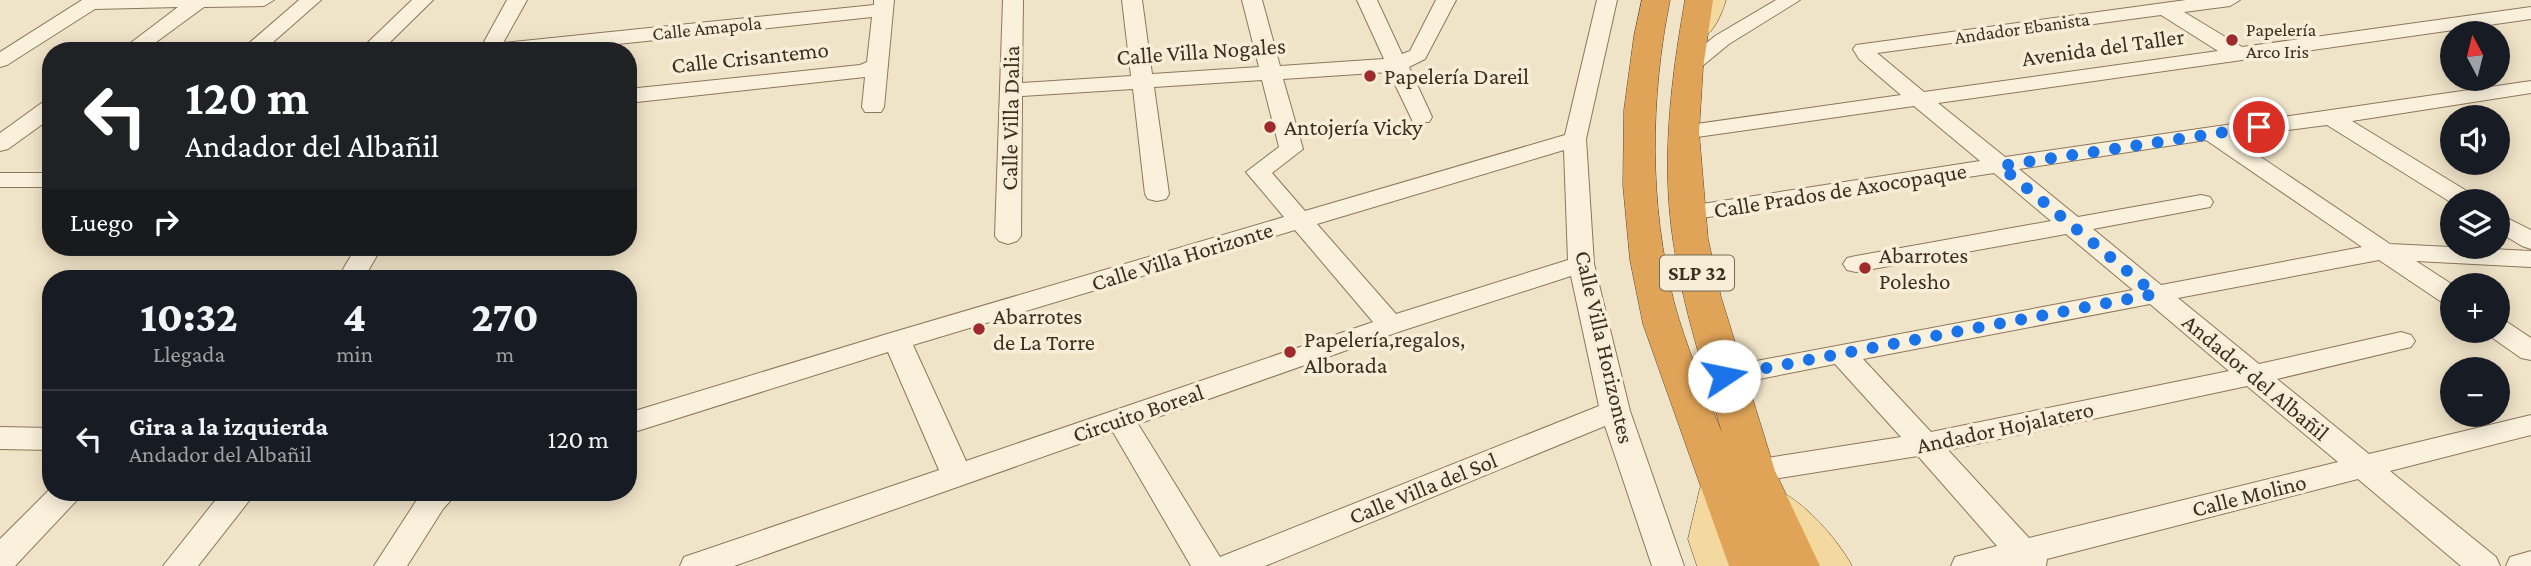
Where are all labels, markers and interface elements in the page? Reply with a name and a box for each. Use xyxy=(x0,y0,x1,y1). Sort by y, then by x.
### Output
street label: Andador Ebanista xyxy=(1953,8,2091,48)
street label: Calle Amapola xyxy=(651,12,763,44)
place label: Papelería Arco Iris xyxy=(2246,19,2316,62)
north arrow xyxy=(2440,21,2510,91)
map controls xyxy=(2440,21,2510,427)
street label: Avenida del Taller xyxy=(2020,23,2186,71)
street label: Calle Villa Nogales xyxy=(1115,32,1287,70)
marker: Papelería Arco Iris xyxy=(2224,32,2240,48)
street label: Calle Crisantemo xyxy=(670,36,830,78)
street label: Calle Villa Dalia xyxy=(996,45,1024,191)
place label: Papelería Dareil xyxy=(1384,63,1529,89)
marker: Papelería Dareil xyxy=(1362,68,1378,84)
icon: left xyxy=(70,70,161,161)
text: 120 m xyxy=(185,70,309,125)
pin xyxy=(2229,97,2289,157)
button: sound xyxy=(2440,105,2510,175)
icon: arrive xyxy=(2240,108,2278,146)
place label: Antojería Vicky xyxy=(1284,114,1423,140)
marker: Antojería Vicky xyxy=(1262,119,1278,135)
text: Andador del Albañil xyxy=(185,128,439,164)
street label: Calle Prados de Axocopaque xyxy=(1712,157,1968,223)
button: layers xyxy=(2440,189,2510,259)
icon: right xyxy=(147,203,185,241)
text: Luego xyxy=(70,208,133,237)
street label: Calle Villa Horizonte xyxy=(1088,216,1276,296)
place label: Abarrotes Polesho xyxy=(1879,242,1968,294)
street label: Calle Villa Horizontes xyxy=(1570,248,1640,446)
road number: SLP 32 xyxy=(1660,256,1734,290)
marker: Abarrotes Polesho xyxy=(1857,260,1873,276)
button: + xyxy=(2440,273,2510,343)
text: 10:32 xyxy=(140,293,238,340)
text: 4 xyxy=(343,293,366,340)
text: 270 xyxy=(471,293,539,340)
place label: Abarrotes de La Torre xyxy=(993,303,1095,355)
street label: Andador del Albañil xyxy=(2178,308,2334,446)
marker: Abarrotes de La Torre xyxy=(971,321,987,337)
place label: Papelería,regalos, Alborada xyxy=(1304,326,1465,378)
position arrow xyxy=(1687,339,1761,413)
text: Llegada xyxy=(153,341,225,367)
text: min xyxy=(336,341,373,367)
text: m xyxy=(496,341,514,367)
marker: Papelería,regalos, Alborada xyxy=(1282,344,1298,360)
button: − xyxy=(2440,357,2510,427)
street label: Circuito Boreal xyxy=(1069,378,1207,448)
street label: Andador Hojalatero xyxy=(1914,396,2096,458)
text: Gira a la izquierda xyxy=(129,412,328,441)
icon: left xyxy=(70,420,108,458)
text: 120 m xyxy=(548,425,609,454)
text: Andador del Albañil xyxy=(129,441,312,467)
street label: Calle Villa del Sol xyxy=(1345,446,1501,530)
street label: Calle Molino xyxy=(2189,468,2309,522)

